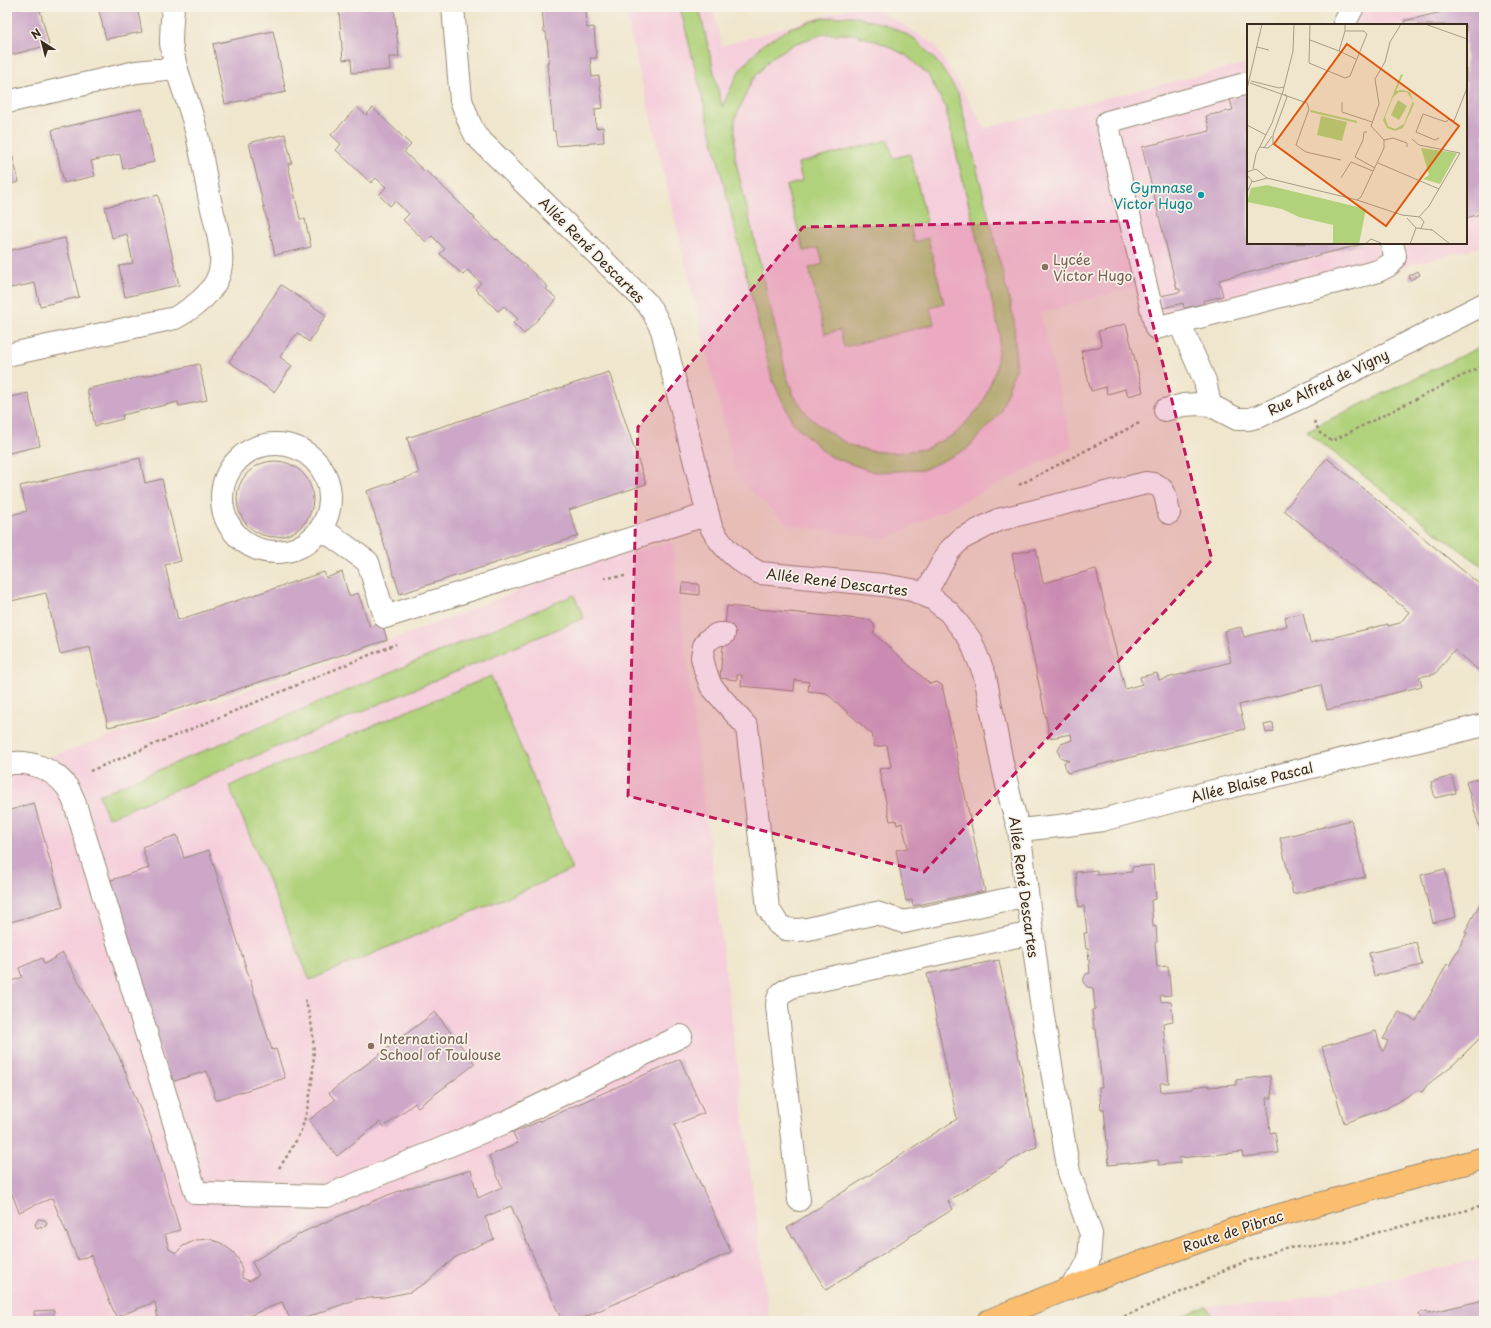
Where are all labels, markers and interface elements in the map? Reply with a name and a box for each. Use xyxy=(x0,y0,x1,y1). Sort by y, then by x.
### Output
north arrow xyxy=(22,22,62,62)
text: N xyxy=(27,24,45,43)
inset map xyxy=(1247,24,1467,244)
place label: Gymnase Victor Hugo xyxy=(1114,177,1193,214)
marker: Gymnase Victor Hugo xyxy=(1196,190,1206,200)
street label: Allée René Descartes xyxy=(534,192,650,308)
place label: Lycée Victor Hugo xyxy=(1053,249,1132,286)
marker: Lycée Victor Hugo xyxy=(1040,262,1050,272)
street label: Rue Alfred de Vigny xyxy=(1264,344,1392,420)
street label: Allée René Descartes xyxy=(765,563,909,601)
street label: Allée Blaise Pascal xyxy=(1189,757,1315,807)
street label: Allée René Descartes xyxy=(1004,815,1044,959)
place label: International School of Toulouse xyxy=(379,1028,502,1065)
marker: International School of Toulouse xyxy=(366,1041,376,1051)
street label: Route de Pibrac xyxy=(1180,1205,1286,1257)

